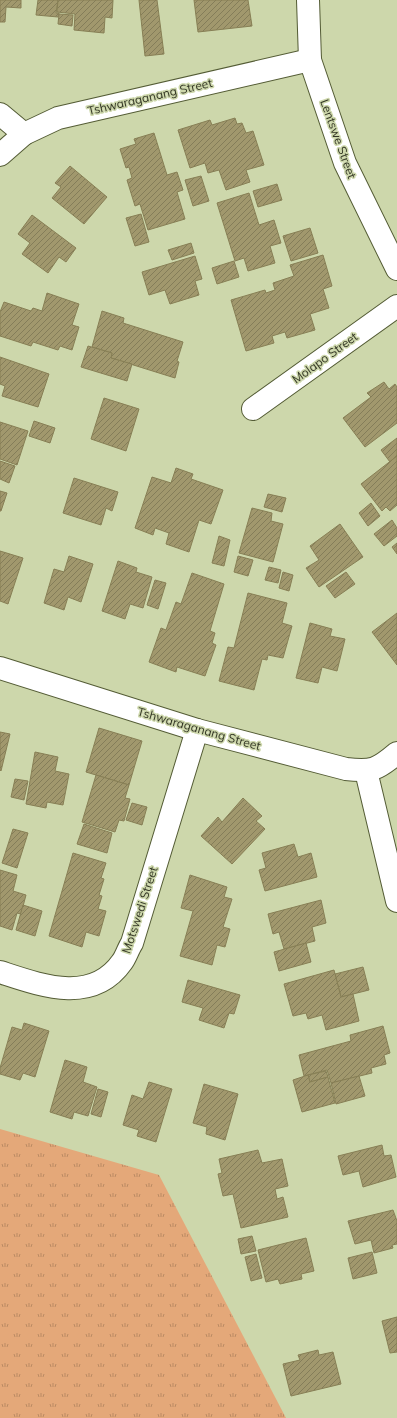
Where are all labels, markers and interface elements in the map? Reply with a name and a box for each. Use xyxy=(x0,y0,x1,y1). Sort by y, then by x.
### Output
street label: Tshwaraganang Street xyxy=(86,75,214,118)
street label: Lentswe Street xyxy=(317,97,360,181)
street label: Molapo Street xyxy=(289,329,360,386)
street label: Tshwaraganang Street xyxy=(136,704,262,753)
street label: Motswedi Street xyxy=(118,865,161,955)

